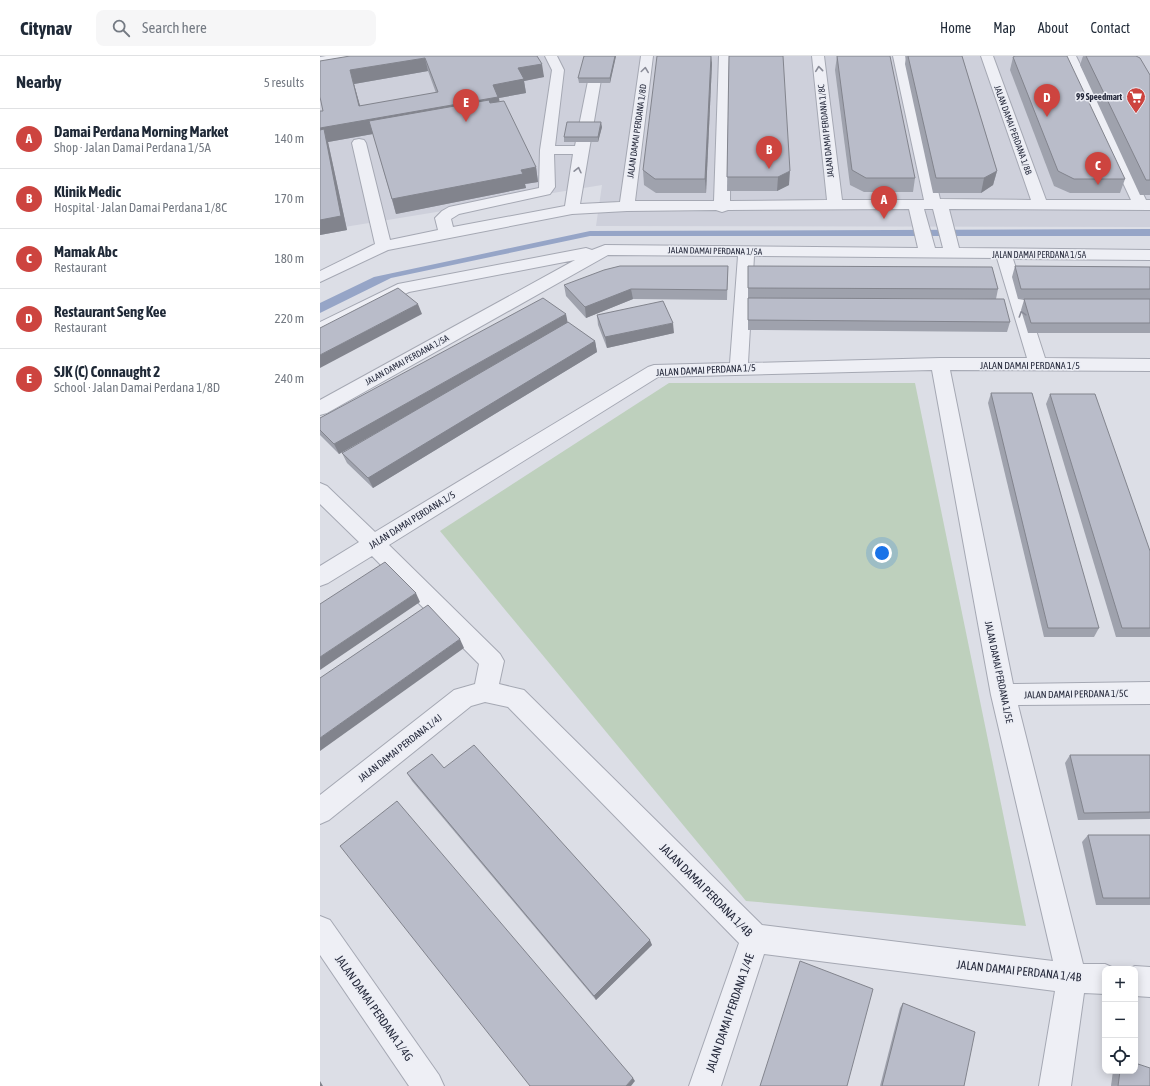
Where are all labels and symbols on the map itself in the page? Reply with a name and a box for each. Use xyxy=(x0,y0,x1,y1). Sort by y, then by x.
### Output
one-way arrow xyxy=(815,66,824,72)
one-way arrow xyxy=(640,67,649,73)
street label: JALAN DAMAI PERDANA 1/8D xyxy=(625,83,649,179)
street label: JALAN DAMAI PERDANA 1/8C xyxy=(816,84,836,178)
street label: JALAN DAMAI PERDANA 1/8B xyxy=(992,84,1034,177)
pin: D xyxy=(1034,84,1060,117)
supermarket icon: 99 Speedmart xyxy=(1125,86,1147,114)
pin: E xyxy=(453,89,479,122)
place label: 99 Speedmart xyxy=(1076,92,1122,102)
pin: B xyxy=(756,136,782,169)
pin: C xyxy=(1085,152,1111,185)
one-way arrow xyxy=(574,167,582,174)
pin: A xyxy=(871,186,897,219)
street label: JALAN DAMAI PERDANA 1/5A xyxy=(668,245,763,257)
street label: JALAN DAMAI PERDANA 1/5A xyxy=(992,250,1087,260)
one-way arrow xyxy=(1018,311,1027,318)
street label: JALAN DAMAI PERDANA 1/5A xyxy=(363,333,451,387)
street label: JALAN DAMAI PERDANA 1/5 xyxy=(980,360,1080,371)
street label: JALAN DAMAI PERDANA 1/5 xyxy=(656,362,756,378)
street label: JALAN DAMAI PERDANA 1/5 xyxy=(367,489,457,551)
your location xyxy=(872,543,892,563)
street label: JALAN DAMAI PERDANA 1/5E xyxy=(983,620,1015,725)
street label: JALAN DAMAI PERDANA 1/5C xyxy=(1024,688,1129,700)
street label: JALAN DAMAI PERDANA 1/4J xyxy=(356,712,444,784)
street label: JALAN DAMAI PERDANA 1/4B xyxy=(657,841,756,940)
street label: JALAN DAMAI PERDANA 1/4G xyxy=(332,952,416,1064)
street label: JALAN DAMAI PERDANA 1/4E xyxy=(703,952,757,1074)
street label: JALAN DAMAI PERDANA 1/4B xyxy=(956,957,1082,985)

